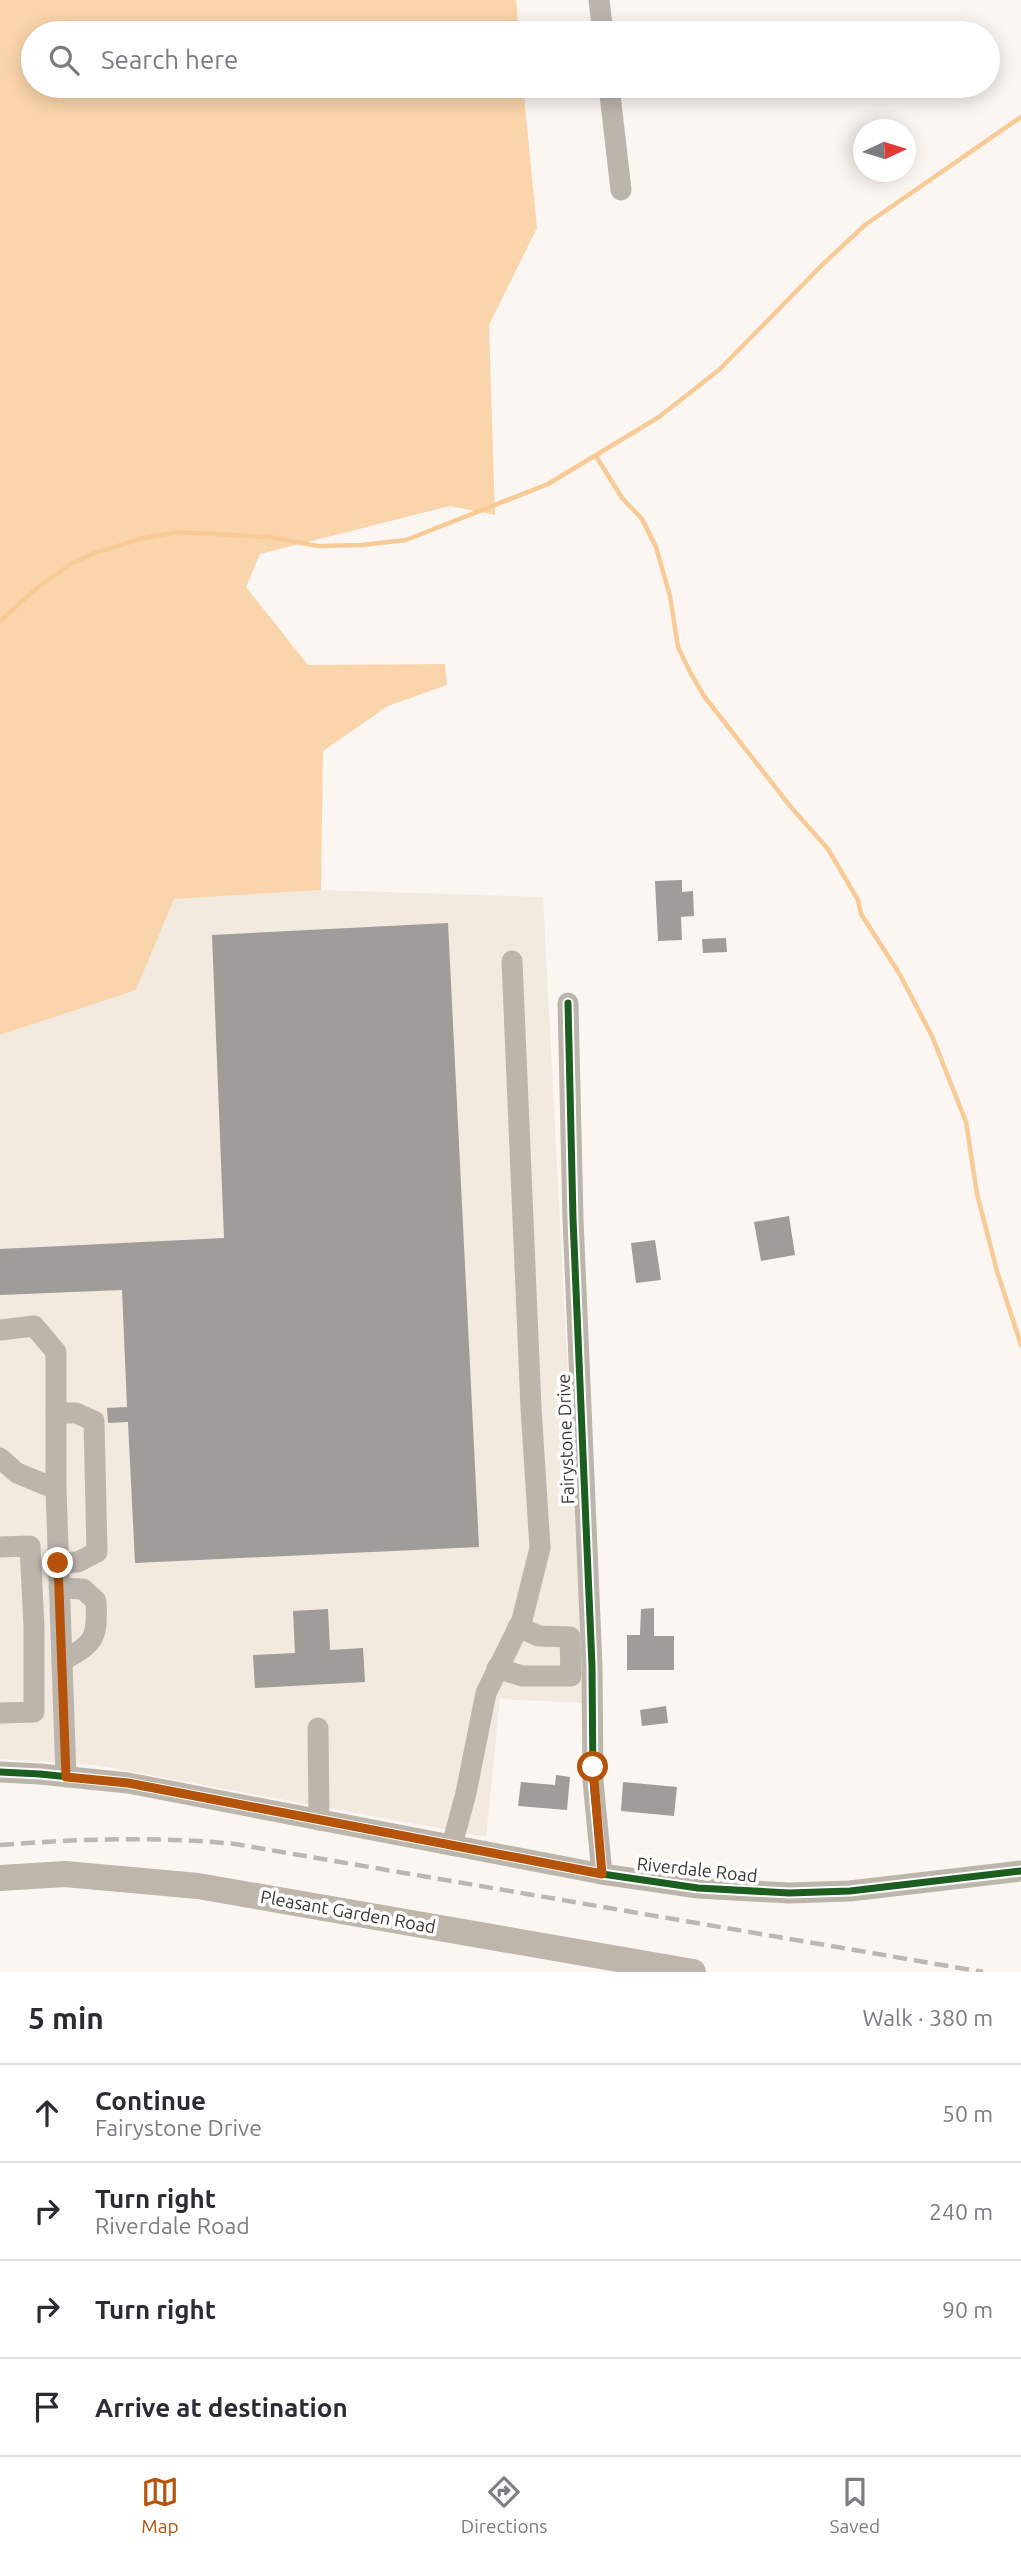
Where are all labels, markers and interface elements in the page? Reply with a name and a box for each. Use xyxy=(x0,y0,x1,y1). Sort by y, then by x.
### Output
search box xyxy=(21,21,1000,98)
icon: search xyxy=(45,41,83,79)
text: Search here xyxy=(101,45,238,74)
north arrow xyxy=(853,119,916,182)
street label: Fairystone Drive xyxy=(553,1373,577,1505)
route end xyxy=(42,1547,73,1578)
route start xyxy=(577,1751,608,1782)
street label: Riverdale Road xyxy=(636,1853,758,1885)
street label: Pleasant Garden Road xyxy=(259,1886,437,1936)
text: 5 min xyxy=(28,2001,104,2035)
text: Walk · 380 m xyxy=(862,2005,993,2030)
text: Continue xyxy=(95,2086,206,2115)
icon: ahead xyxy=(28,2094,66,2132)
text: 50 m xyxy=(942,2101,993,2126)
text: Fairystone Drive xyxy=(95,2115,262,2140)
text: Turn right xyxy=(95,2184,216,2213)
icon: right xyxy=(28,2192,66,2230)
text: 240 m xyxy=(929,2199,993,2224)
text: Riverdale Road xyxy=(95,2213,250,2238)
icon: right xyxy=(28,2290,66,2328)
text: Turn right xyxy=(95,2295,216,2324)
text: 90 m xyxy=(942,2297,993,2322)
icon: arrive xyxy=(28,2388,66,2426)
text: Arrive at destination xyxy=(95,2393,348,2422)
tab: Map xyxy=(141,2473,179,2537)
tab: Directions xyxy=(461,2473,548,2537)
tab: Saved xyxy=(829,2473,880,2537)

